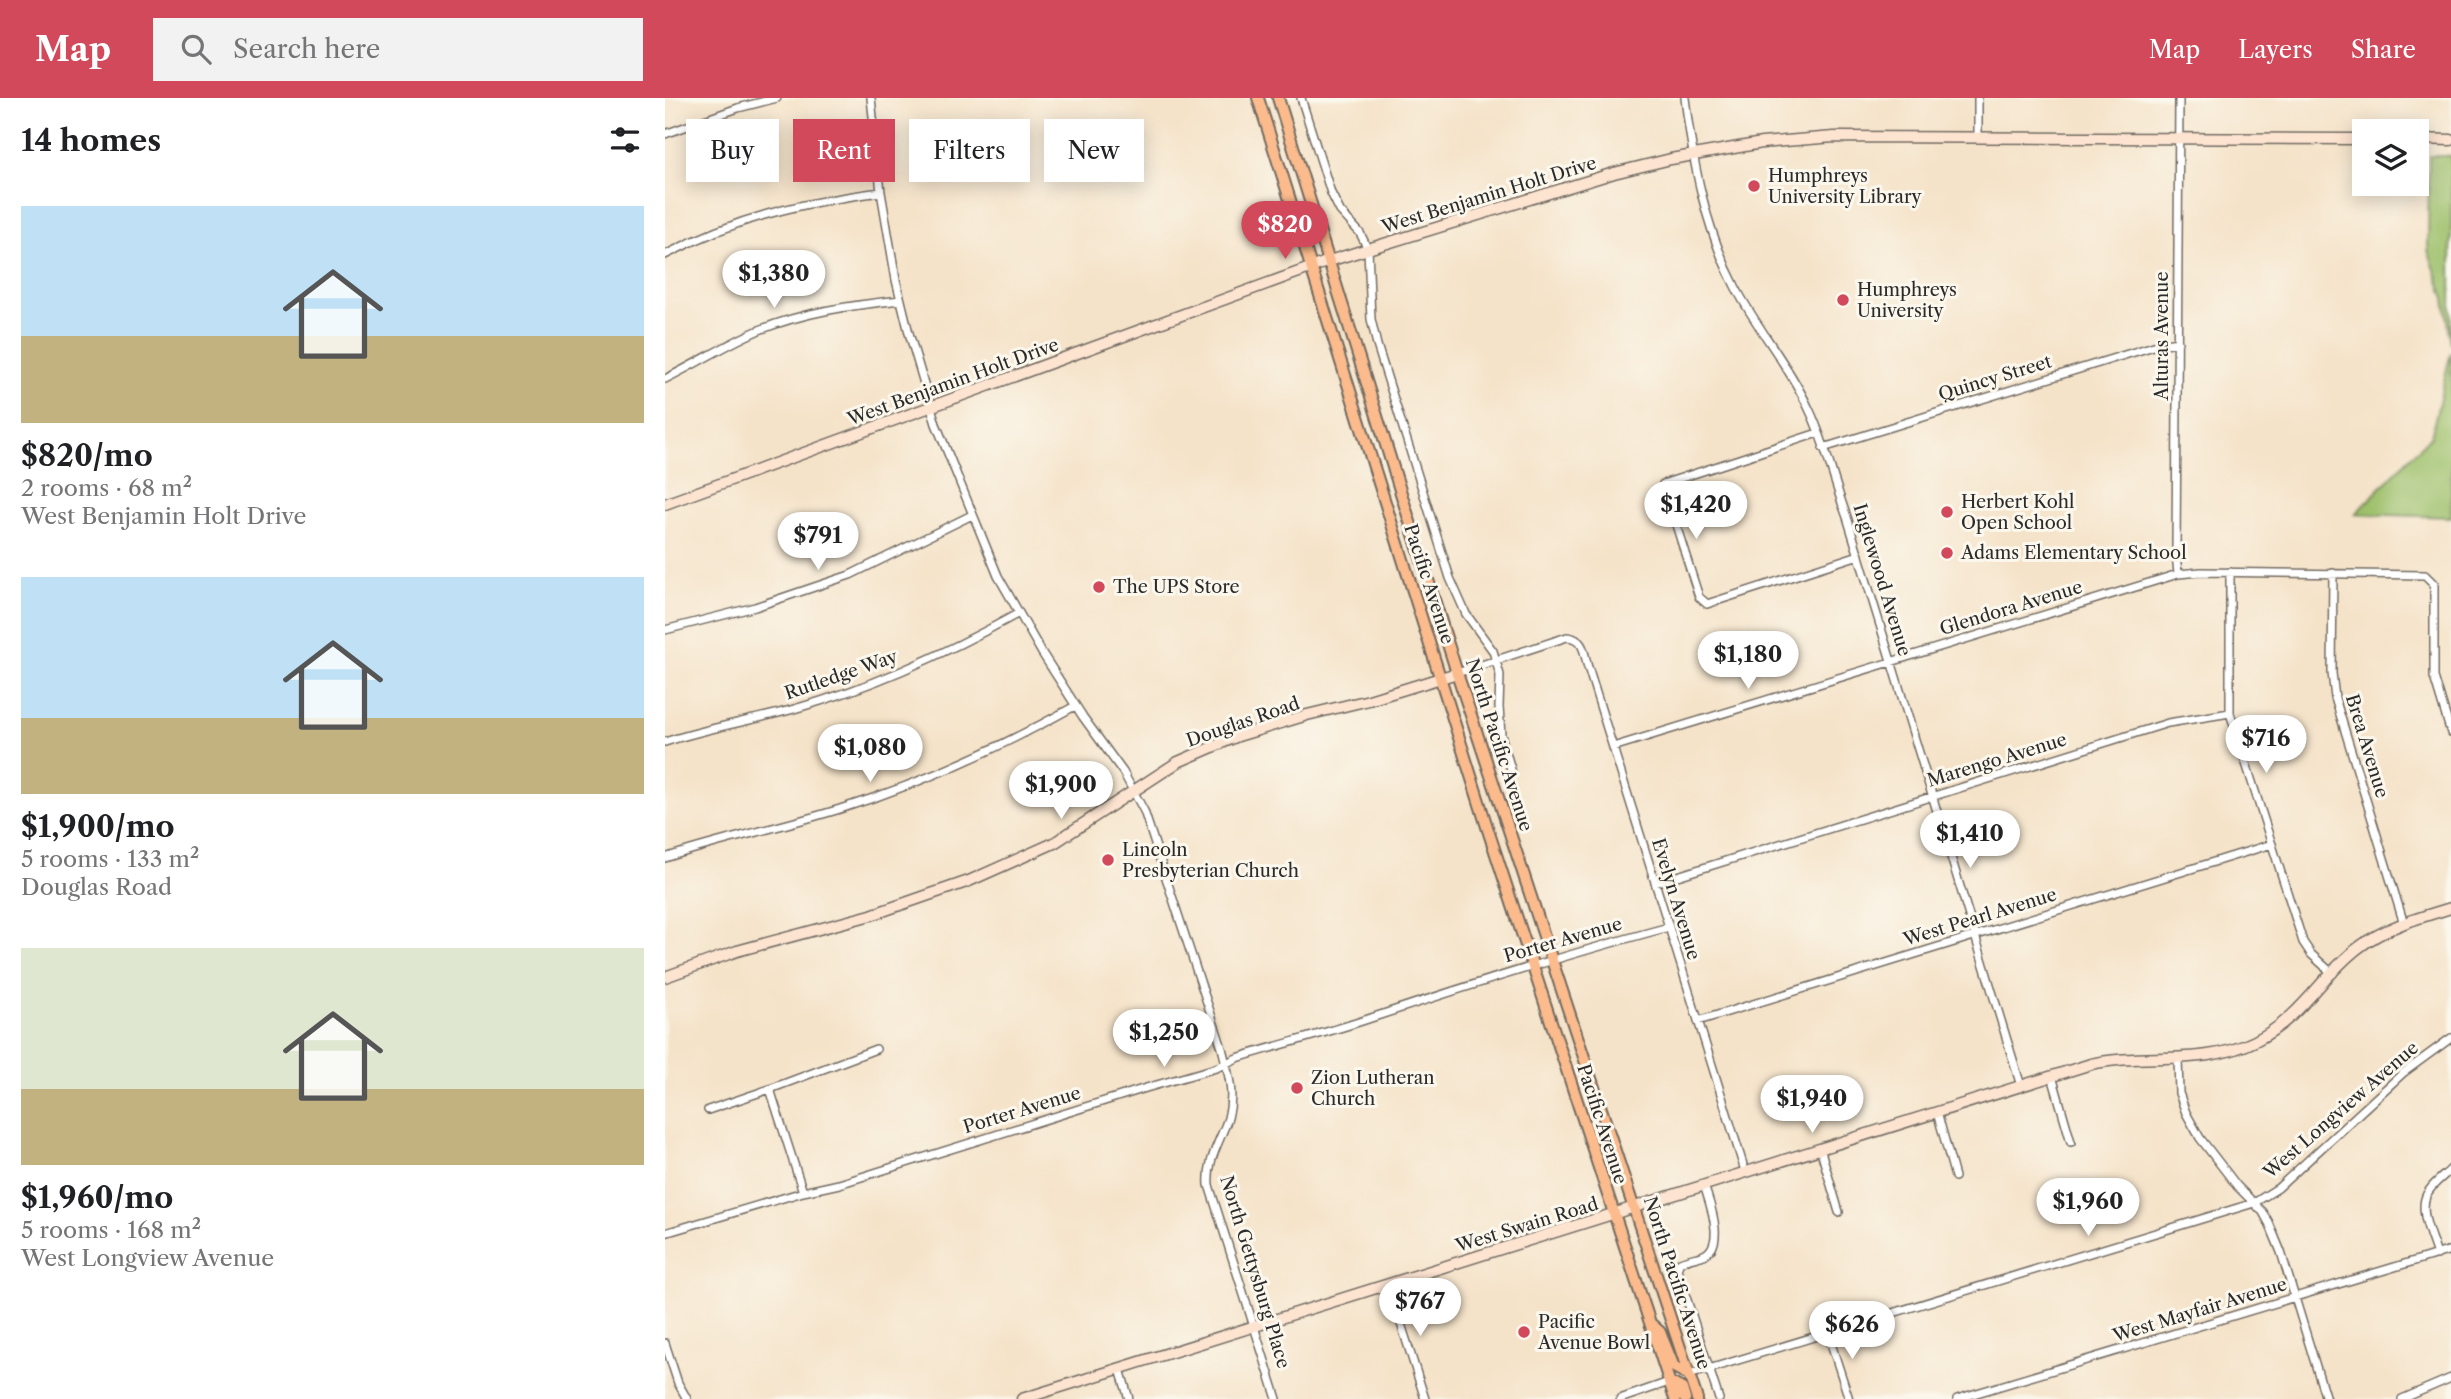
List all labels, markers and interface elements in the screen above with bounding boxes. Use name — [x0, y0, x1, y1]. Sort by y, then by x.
search box — [153, 18, 643, 81]
text: Map — [35, 29, 111, 70]
icon: search — [177, 30, 215, 68]
text: Search here — [233, 33, 380, 65]
text: Map — [2149, 35, 2200, 64]
text: Layers — [2238, 35, 2313, 64]
text: Share — [2351, 35, 2416, 64]
chip: Buy — [686, 119, 779, 182]
chip: Rent — [793, 119, 895, 182]
chip: Filters — [909, 119, 1030, 182]
chip: New — [1044, 119, 1144, 182]
map controls — [2352, 119, 2429, 196]
button: layers — [2352, 119, 2429, 196]
icon: filters — [606, 121, 644, 159]
text: 14 homes — [21, 122, 161, 159]
street label: West Benjamin Holt Drive — [1378, 152, 1599, 238]
place label: Humphreys University Library — [1768, 165, 1923, 208]
marker: Humphreys University Library — [1746, 178, 1762, 194]
pin: $820 — [1244, 202, 1326, 261]
text: $820 — [1257, 210, 1313, 238]
pin: $1,380 — [717, 250, 831, 310]
icon: home — [270, 251, 396, 377]
text: $1,380 — [738, 259, 810, 287]
street label: Alturas Avenue — [2151, 271, 2173, 402]
place label: Humphreys University — [1857, 279, 1957, 322]
marker: Humphreys University — [1835, 292, 1851, 308]
street label: West Benjamin Holt Drive — [843, 333, 1062, 431]
street label: Quincy Street — [1936, 350, 2055, 406]
text: $820/mo — [21, 437, 153, 474]
text: 2 rooms · 68 m² — [21, 474, 192, 502]
pin: $1,420 — [1639, 482, 1753, 541]
text: $1,420 — [1660, 490, 1732, 518]
place label: Herbert Kohl Open School — [1961, 491, 2074, 534]
street label: Inglewood Avenue — [1848, 501, 1916, 659]
text: West Benjamin Holt Drive — [21, 502, 306, 530]
marker: Herbert Kohl Open School — [1939, 504, 1955, 520]
pin: $791 — [777, 512, 859, 572]
text: $791 — [794, 521, 842, 549]
street label: Pacific Avenue — [1399, 521, 1459, 647]
place label: Adams Elementary School — [1960, 542, 2186, 564]
marker: Adams Elementary School — [1939, 545, 1955, 561]
place label: The UPS Store — [1113, 576, 1240, 598]
street label: Glendora Avenue — [1937, 576, 2085, 640]
marker: The UPS Store — [1091, 579, 1107, 595]
icon: home — [270, 622, 396, 748]
pin: $1,180 — [1691, 632, 1805, 691]
text: $1,180 — [1714, 640, 1782, 668]
street label: Rutledge Way — [782, 645, 901, 705]
street label: North Pacific Avenue — [1461, 656, 1537, 834]
street label: Brea Avenue — [2341, 691, 2393, 801]
street label: Douglas Road — [1184, 692, 1302, 752]
pin: $716 — [2225, 716, 2307, 775]
pin: $1,080 — [813, 724, 927, 784]
text: $716 — [2242, 724, 2290, 752]
street label: Marengo Avenue — [1925, 728, 2069, 792]
text: $1,080 — [834, 733, 906, 761]
pin: $1,900 — [1004, 762, 1118, 821]
text: $1,900 — [1025, 770, 1097, 798]
text: $1,900/mo — [21, 808, 175, 845]
pin: $1,410 — [1913, 810, 2027, 870]
text: $1,410 — [1936, 819, 2004, 847]
street label: Evelyn Avenue — [1647, 835, 1705, 963]
place label: Lincoln Presbyterian Church — [1122, 839, 1299, 882]
text: 5 rooms · 133 m² — [21, 845, 199, 873]
marker: Lincoln Presbyterian Church — [1100, 852, 1116, 868]
text: Douglas Road — [21, 873, 172, 901]
street label: West Pearl Avenue — [1900, 883, 2059, 951]
street label: Porter Avenue — [1501, 913, 1625, 967]
icon: home — [270, 993, 396, 1119]
pin: $1,250 — [1107, 1010, 1221, 1069]
text: $1,250 — [1129, 1018, 1199, 1046]
street label: West Longview Avenue — [2258, 1037, 2423, 1184]
street label: Pacific Avenue — [1572, 1061, 1632, 1187]
place label: Zion Lutheran Church — [1311, 1067, 1435, 1110]
pin: $1,940 — [1755, 1076, 1869, 1135]
marker: Zion Lutheran Church — [1289, 1080, 1305, 1096]
street label: Porter Avenue — [961, 1082, 1083, 1138]
text: $1,940 — [1777, 1084, 1847, 1112]
street label: North Gettysburg Place — [1215, 1173, 1295, 1371]
pin: $1,960 — [2031, 1178, 2145, 1238]
text: $1,960/mo — [21, 1179, 173, 1216]
text: $1,960 — [2052, 1187, 2124, 1215]
street label: West Swain Road — [1452, 1193, 1601, 1257]
street label: North Pacific Avenue — [1639, 1194, 1715, 1372]
text: 5 rooms · 168 m² — [21, 1216, 201, 1244]
text: West Longview Avenue — [21, 1244, 274, 1272]
street label: West Mayfair Avenue — [2109, 1273, 2290, 1347]
pin: $767 — [1379, 1278, 1461, 1338]
text: $767 — [1395, 1287, 1445, 1315]
pin: $626 — [1811, 1302, 1893, 1361]
text: $626 — [1825, 1310, 1879, 1338]
place label: Pacific Avenue Bowl — [1537, 1311, 1650, 1354]
marker: Pacific Avenue Bowl — [1516, 1324, 1532, 1340]

